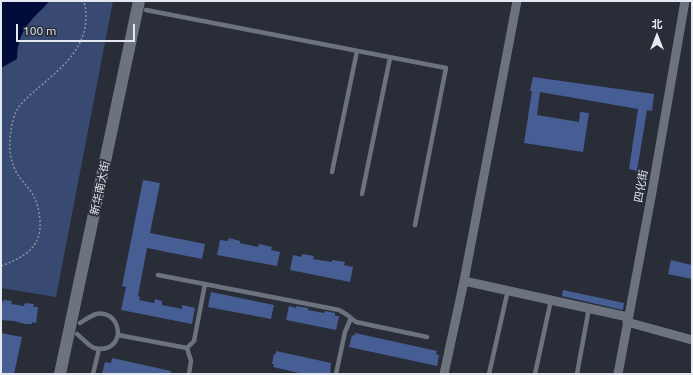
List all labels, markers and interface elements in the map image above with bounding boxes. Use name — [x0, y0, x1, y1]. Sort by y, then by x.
scale bar — [18, 16, 137, 42]
north arrow — [637, 16, 677, 56]
text: 北 — [652, 18, 663, 30]
text: 100 m — [23, 24, 56, 37]
street label: 新华南大街 — [88, 160, 112, 216]
street label: 四化街 — [632, 169, 650, 203]

